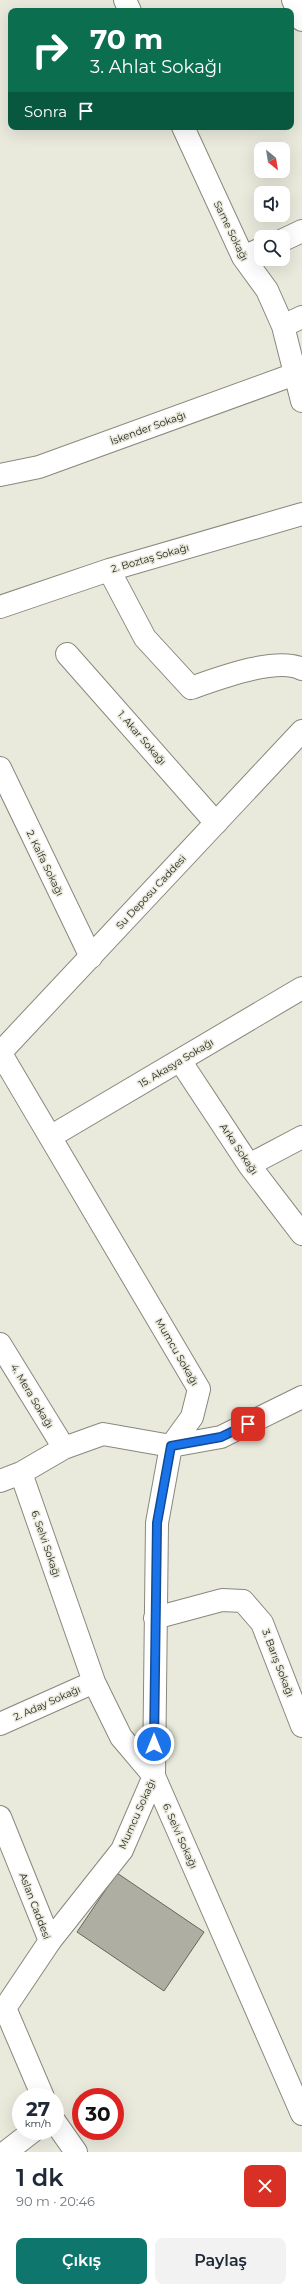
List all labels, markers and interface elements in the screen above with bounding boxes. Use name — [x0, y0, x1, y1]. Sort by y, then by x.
text: 70 m — [90, 22, 163, 56]
icon: right — [24, 24, 76, 76]
text: 3. Ahlat Sokağı — [90, 56, 222, 78]
icon: arrive — [75, 100, 97, 122]
text: Sonra — [24, 102, 67, 121]
north arrow — [254, 142, 290, 178]
map controls — [254, 142, 290, 266]
button: sound — [254, 186, 290, 222]
street label: Same Sokağı — [211, 199, 251, 263]
button: search — [254, 230, 290, 266]
street label: İskender Sokağı — [108, 408, 188, 448]
street label: 2. Boztaş Sokağı — [110, 541, 190, 575]
street label: 1. Akar Sokağı — [115, 708, 169, 768]
street label: 2. Kalfa Sokağı — [23, 828, 67, 898]
street label: Su Deposu Caddesi — [113, 852, 189, 932]
street label: 15. Akasya Sokağı — [136, 1035, 216, 1091]
street label: Arka Sokağı — [217, 1121, 261, 1177]
street label: Mumcu Sokağı — [152, 1316, 202, 1388]
street label: 4. Mera Sokağı — [8, 1361, 56, 1431]
pin — [231, 1407, 265, 1441]
icon: arrive — [237, 1413, 259, 1435]
street label: 6. Selvi Sokağı — [28, 1509, 64, 1579]
street label: 3. Barış Sokağı — [259, 1627, 297, 1699]
street label: 2. Aday Sokağı — [12, 1682, 82, 1724]
position arrow — [133, 1723, 175, 1765]
street label: Mumcu Sokağı — [116, 1777, 158, 1851]
street label: 6. Selvi Sokağı — [160, 1801, 200, 1871]
street label: Aslan Caddesi — [16, 1871, 54, 1941]
speed limit sign: 30 — [72, 2088, 124, 2140]
text: 27 — [26, 2097, 50, 2121]
text: km/h — [25, 2117, 51, 2130]
text: 1 dk — [16, 2163, 64, 2192]
button: close — [244, 2165, 286, 2207]
text: 90 m · 20:46 — [16, 2193, 95, 2209]
button: Çıkış — [16, 2238, 147, 2284]
button: Paylaş — [155, 2238, 286, 2284]

